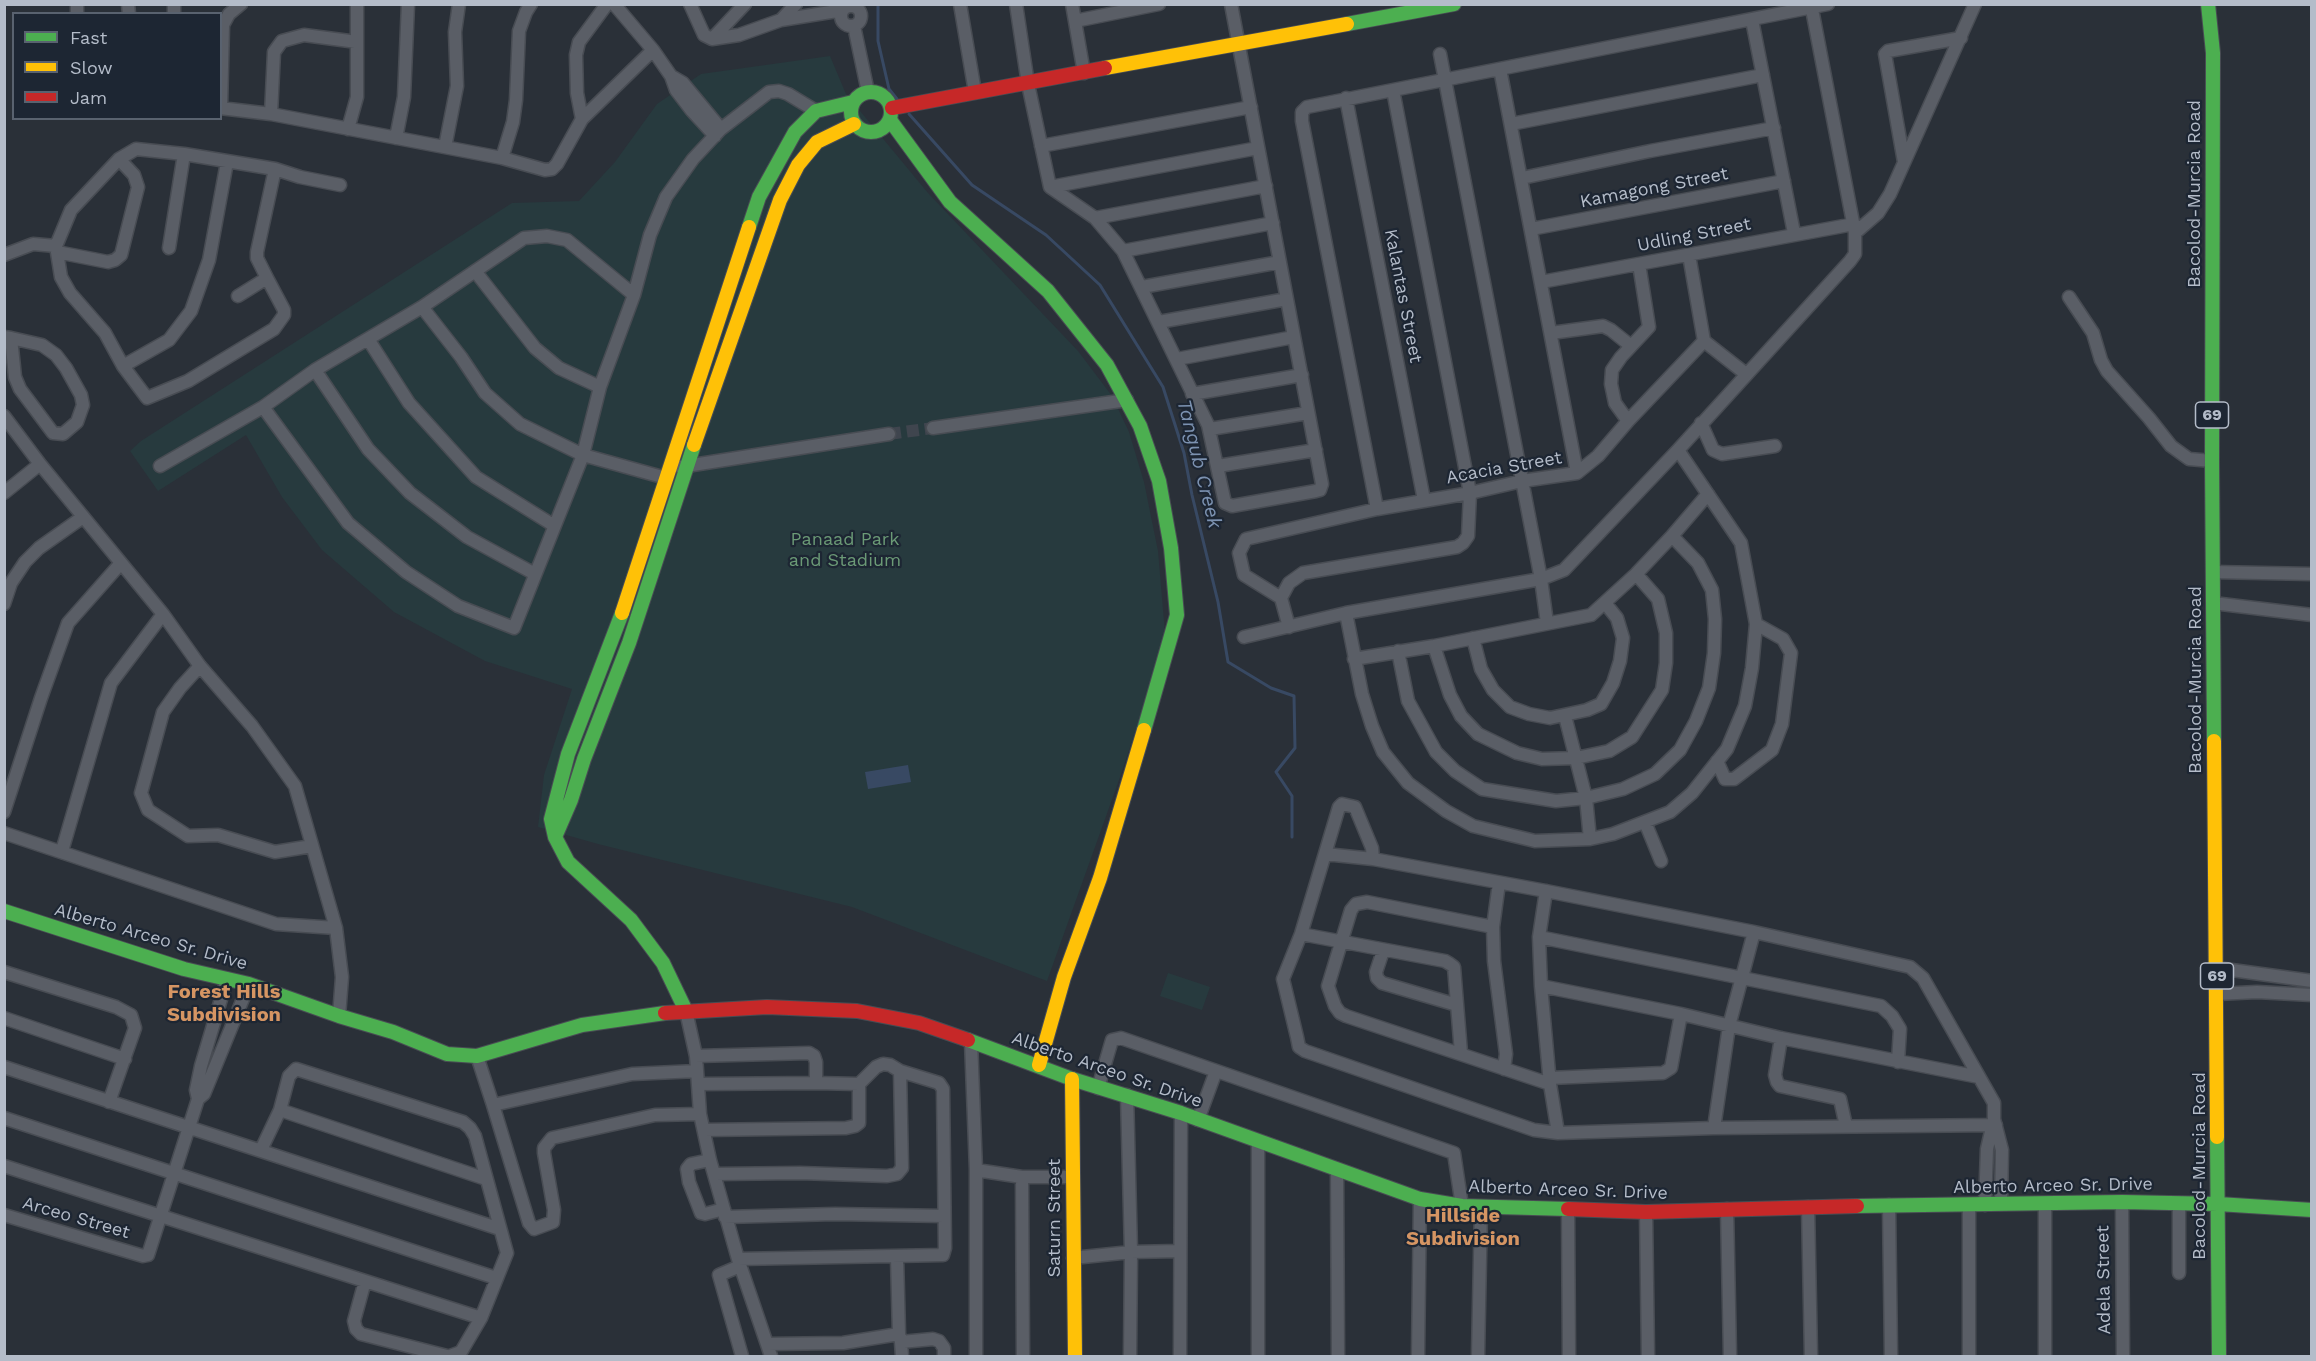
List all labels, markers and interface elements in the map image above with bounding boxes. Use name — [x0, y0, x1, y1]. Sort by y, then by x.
legend — [12, 12, 222, 120]
text: Fast — [70, 27, 107, 48]
text: Slow — [70, 57, 113, 78]
text: Jam — [70, 87, 107, 108]
street label: Bacolod-Murcia Road — [2184, 100, 2206, 288]
street label: Kamagong Street — [1578, 163, 1730, 213]
street label: Udling Street — [1635, 213, 1753, 257]
street label: Kalantas Street — [1379, 227, 1427, 365]
water label: Tangub Creek — [1171, 397, 1227, 531]
road number: 69 — [2196, 402, 2228, 428]
street label: Acacia Street — [1444, 447, 1564, 489]
park label: Panaad Park and Stadium — [789, 529, 901, 572]
street label: Bacolod-Murcia Road — [2185, 586, 2207, 774]
street label: Alberto Arceo Sr. Drive — [52, 899, 250, 975]
road number: 69 — [2200, 963, 2234, 989]
district label: Forest Hills Subdivision — [167, 980, 281, 1027]
street label: Alberto Arceo Sr. Drive — [1009, 1027, 1205, 1113]
street label: Bacolod-Murcia Road — [2189, 1072, 2211, 1260]
street label: Saturn Street — [1044, 1159, 1066, 1277]
street label: Alberto Arceo Sr. Drive — [1953, 1173, 2153, 1199]
street label: Alberto Arceo Sr. Drive — [1468, 1176, 1668, 1204]
street label: Arceo Street — [20, 1192, 132, 1244]
district label: Hillside Subdivision — [1406, 1204, 1520, 1251]
street label: Adela Street — [2092, 1225, 2116, 1335]

